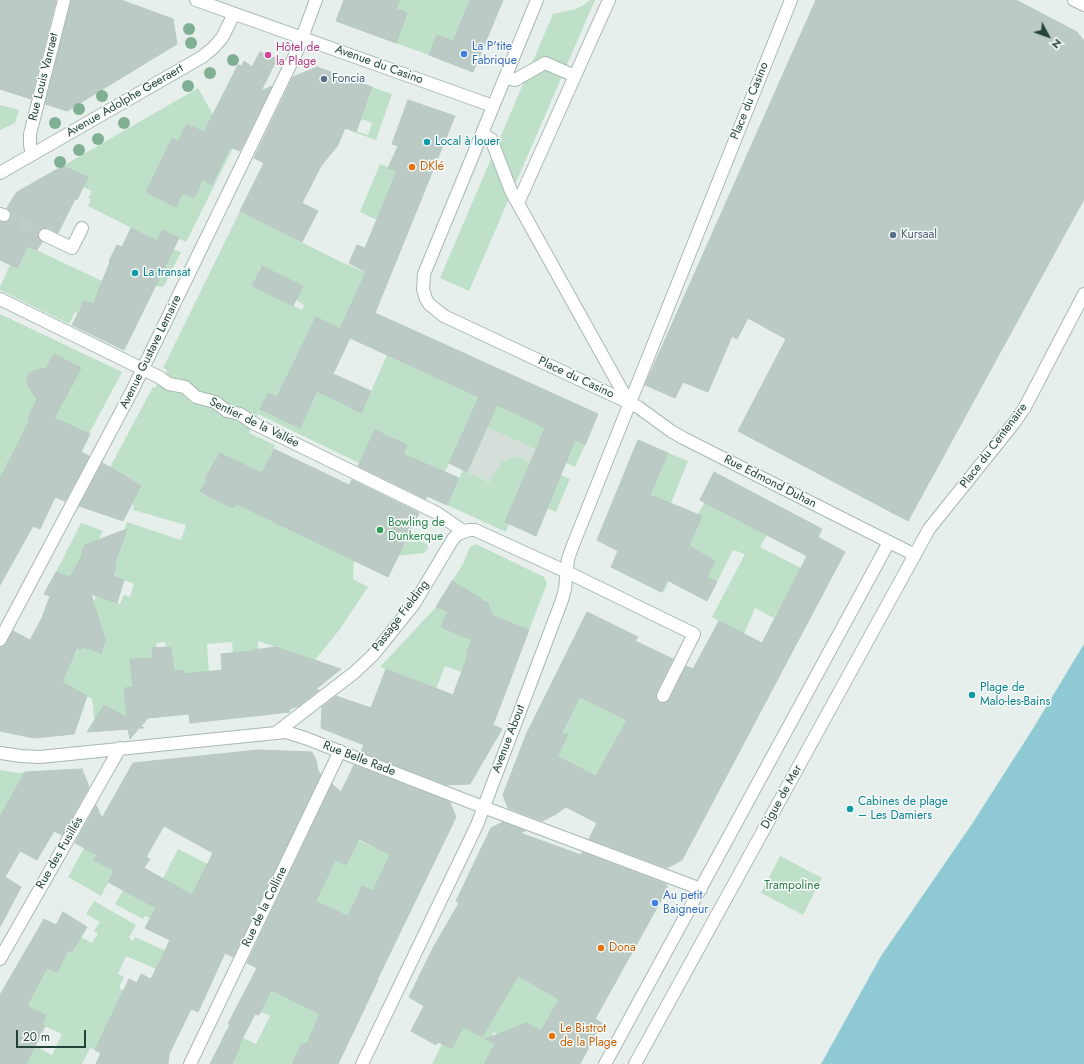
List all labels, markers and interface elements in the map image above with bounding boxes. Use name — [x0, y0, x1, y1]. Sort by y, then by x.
north arrow — [1028, 16, 1068, 56]
street label: Rue Louis Vanraet — [26, 31, 62, 123]
text: N — [1048, 35, 1066, 52]
place label: La P'tite Fabrique — [472, 40, 517, 68]
place label: Hôtel de la Plage — [276, 41, 320, 69]
street label: Avenue du Casino — [333, 42, 425, 88]
marker: La P'tite Fabrique — [459, 49, 469, 59]
marker: Hôtel de la Plage — [263, 50, 273, 60]
street label: Place du Casino — [728, 60, 772, 142]
street label: Avenue Adolphe Geeraert — [64, 62, 186, 140]
place label: Foncia — [332, 72, 365, 86]
marker: Foncia — [319, 74, 329, 84]
place label: Local à louer — [435, 135, 500, 149]
marker: Local à louer — [422, 137, 432, 147]
place label: DKlé — [420, 160, 444, 174]
marker: DKlé — [407, 162, 417, 172]
place label: Kursaal — [901, 228, 937, 242]
marker: Kursaal — [888, 230, 898, 240]
place label: La transat — [143, 266, 190, 280]
marker: La transat — [130, 268, 140, 278]
street label: Avenue Gustave Lemaire — [117, 293, 185, 411]
street label: Place du Casino — [536, 354, 616, 402]
street label: Sentier de la Vallée — [207, 395, 301, 451]
street label: Place du Centenaire — [957, 401, 1031, 491]
street label: Rue Edmond Duhan — [721, 452, 819, 512]
place label: Bowling de Dunkerque — [388, 516, 445, 544]
marker: Bowling de Dunkerque — [375, 525, 385, 535]
street label: Passage Fielding — [370, 578, 432, 654]
place label: Plage de Malo-les-Bains — [980, 681, 1050, 709]
marker: Plage de Malo-les-Bains — [967, 690, 977, 700]
street label: Avenue About — [489, 703, 529, 775]
street label: Rue Belle Rade — [321, 739, 397, 779]
street label: Digue de Mer — [759, 763, 805, 831]
place label: Cabines de plage – Les Damiers — [858, 795, 948, 823]
marker: Cabines de plage – Les Damiers — [845, 804, 855, 814]
street label: Rue des Fusillés — [34, 814, 86, 892]
street label: Rue de la Colline — [239, 865, 291, 949]
park label: Trampoline — [764, 879, 820, 893]
place label: Au petit Baigneur — [663, 889, 708, 917]
marker: Au petit Baigneur — [650, 898, 660, 908]
place label: Dona — [609, 941, 636, 955]
marker: Dona — [596, 943, 606, 953]
scale bar — [18, 1022, 88, 1048]
place label: Le Bistrot de la Plage — [560, 1022, 617, 1050]
text: 20 m — [23, 1028, 50, 1046]
marker: Le Bistrot de la Plage — [547, 1031, 557, 1041]

